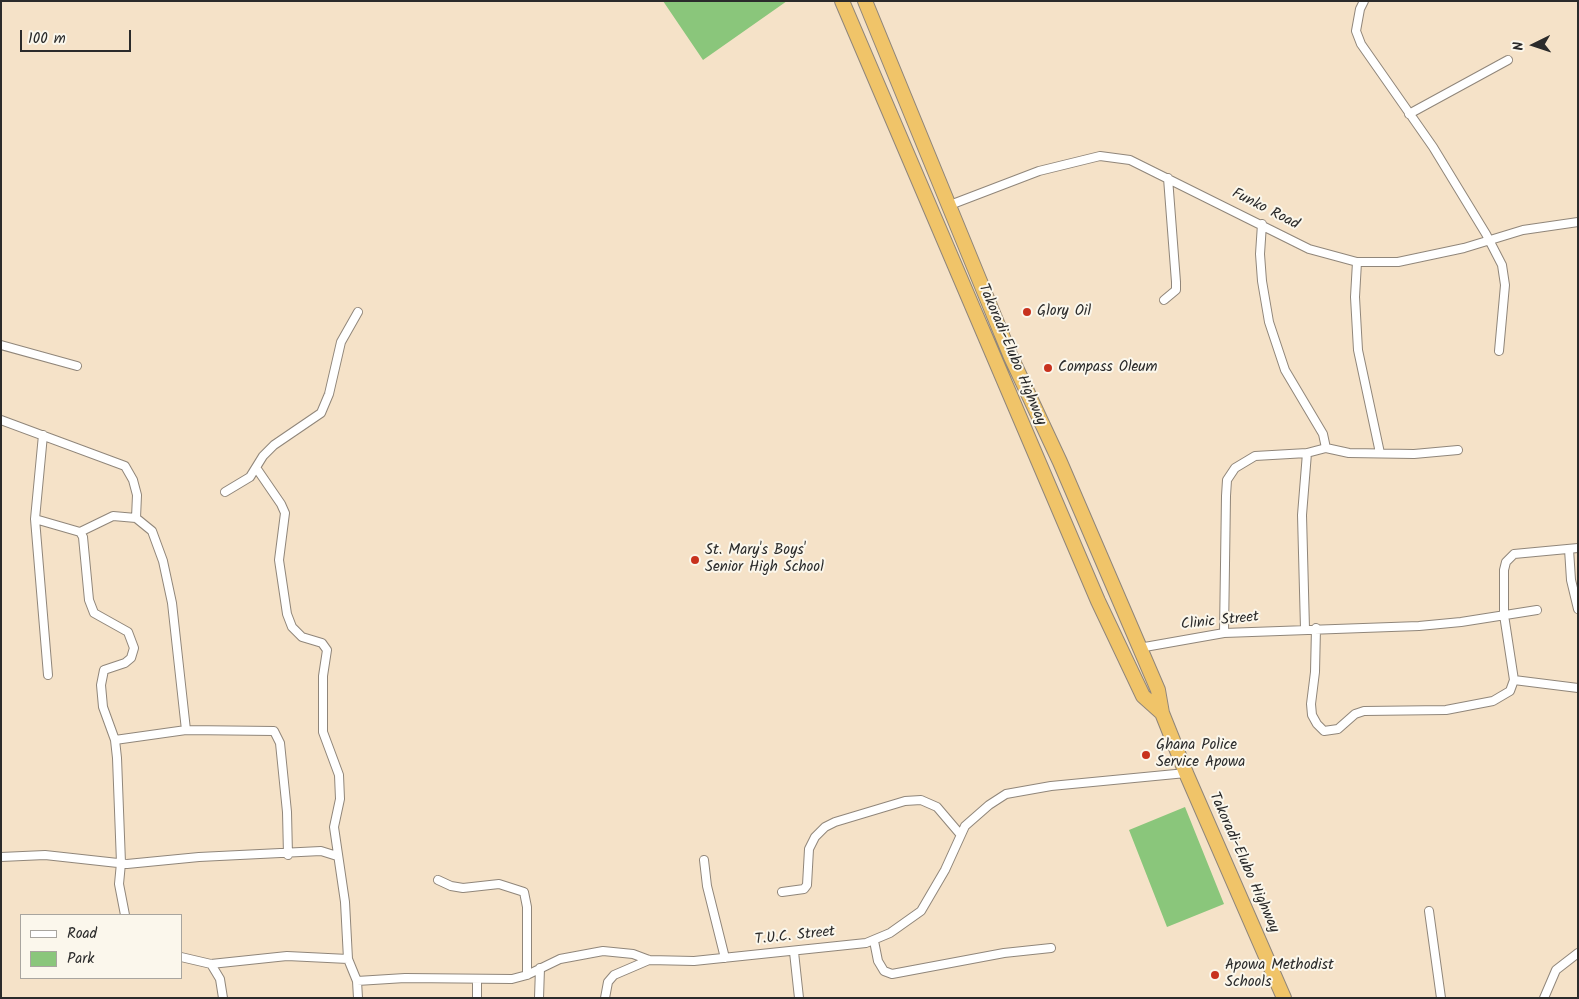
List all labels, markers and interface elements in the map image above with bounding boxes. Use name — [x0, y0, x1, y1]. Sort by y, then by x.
scale bar — [22, 20, 134, 52]
north arrow — [1509, 20, 1559, 70]
text: 100 m — [28, 27, 66, 51]
text: N — [1508, 41, 1530, 51]
street label: Funko Road — [1228, 185, 1302, 235]
street label: Takoradi-Elubo Highway — [973, 281, 1049, 429]
place label: Glory Oil — [1037, 303, 1091, 321]
marker: Glory Oil — [1021, 306, 1033, 318]
place label: Compass Oleum — [1058, 359, 1157, 377]
marker: Compass Oleum — [1042, 362, 1054, 374]
place label: St. Mary's Boys' Senior High School — [705, 542, 824, 577]
marker: St. Mary's Boys' Senior High School — [689, 554, 701, 566]
street label: Clinic Street — [1180, 609, 1260, 635]
place label: Ghana Police Service Apowa — [1156, 737, 1245, 772]
marker: Ghana Police Service Apowa — [1140, 749, 1152, 761]
street label: Takoradi-Elubo Highway — [1204, 790, 1282, 936]
legend — [20, 914, 182, 979]
text: Road — [67, 922, 97, 946]
street label: T.U.C. Street — [754, 924, 836, 950]
text: Park — [67, 947, 94, 971]
place label: Apowa Methodist Schools — [1225, 957, 1334, 992]
marker: Apowa Methodist Schools — [1209, 969, 1221, 981]

